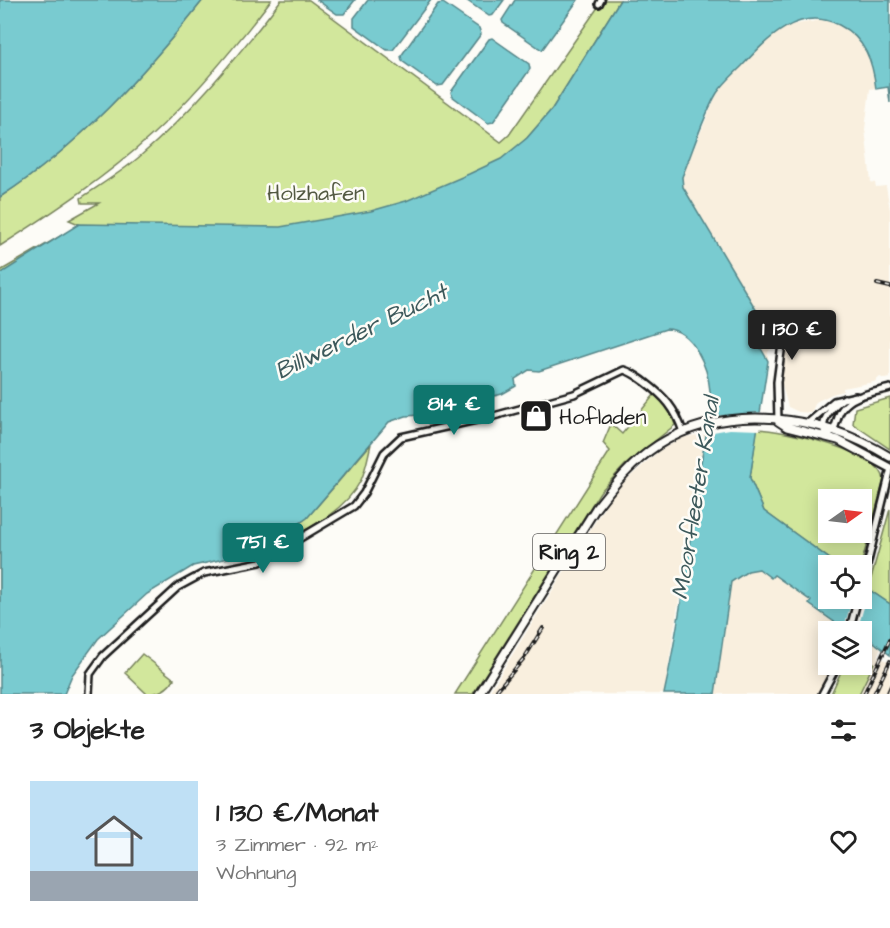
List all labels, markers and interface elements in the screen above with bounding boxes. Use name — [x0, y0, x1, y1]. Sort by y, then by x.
park label: Holzhafen — [267, 178, 365, 209]
water label: Billwerder Bucht — [269, 274, 455, 388]
pin: 1 130 € — [737, 310, 847, 361]
text: 1 130 € — [762, 315, 822, 343]
pin: 814 € — [412, 385, 496, 436]
text: 814 € — [427, 390, 481, 418]
water label: Moorfleeter Kanal — [663, 391, 729, 602]
shop icon: Hofladen — [518, 398, 554, 434]
place label: Hofladen — [559, 402, 647, 433]
north arrow — [818, 489, 872, 543]
map controls — [818, 489, 872, 675]
pin: 751 € — [221, 523, 305, 574]
text: 751 € — [237, 528, 289, 556]
road number: Ring 2 — [533, 534, 605, 570]
button: locate — [818, 555, 872, 609]
button: layers — [818, 621, 872, 675]
text: 3 Objekte — [30, 712, 145, 748]
icon: filters — [827, 714, 860, 747]
text: 1 130 €/Monat — [216, 795, 378, 831]
icon: home — [78, 805, 150, 877]
icon: heart — [827, 825, 860, 858]
text: 3 Zimmer · 92 m² — [216, 831, 379, 859]
text: Wohnung — [216, 859, 296, 887]

